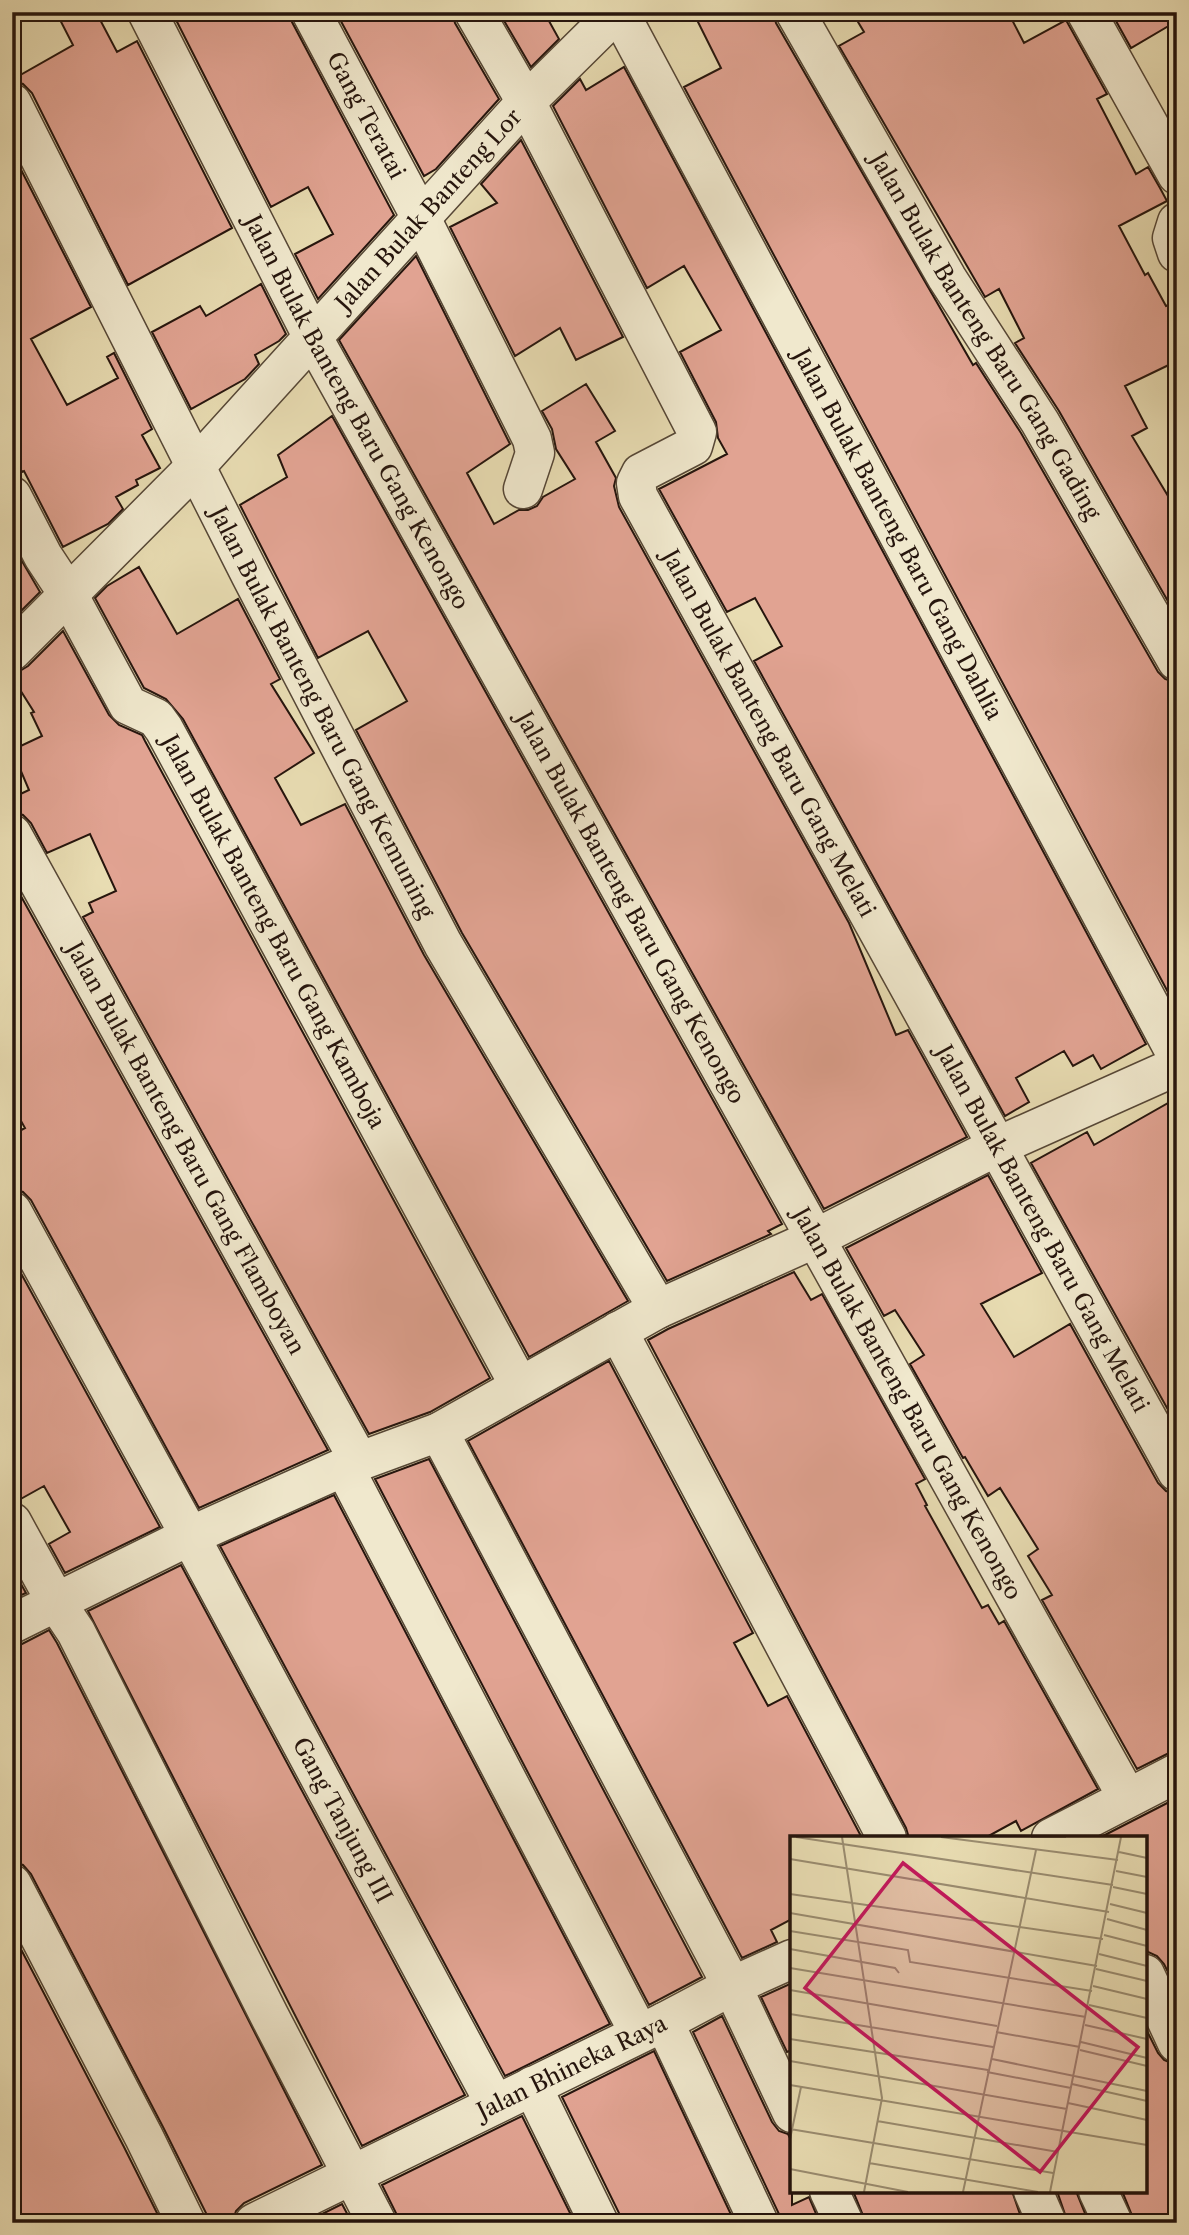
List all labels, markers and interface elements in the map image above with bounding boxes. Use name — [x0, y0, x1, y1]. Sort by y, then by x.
street label: Gang Teratai — [321, 47, 411, 183]
street label: Jalan Bulak Banteng Lor — [328, 103, 527, 319]
street label: Jalan Bulak Banteng Baru Gang Gading — [863, 145, 1107, 525]
street label: Jalan Bulak Banteng Baru Gang Kenongo — [237, 208, 476, 614]
street label: Jalan Bulak Banteng Baru Gang Dahlia — [786, 341, 1009, 725]
street label: Jalan Bulak Banteng Baru Gang Kemuning — [203, 499, 441, 923]
street label: Jalan Bulak Banteng Baru Gang Melati — [655, 542, 882, 922]
street label: Jalan Bulak Banteng Baru Gang Kenongo — [509, 704, 751, 1109]
street label: Jalan Bulak Banteng Baru Gang Kamboja — [154, 727, 392, 1134]
street label: Jalan Bulak Banteng Baru Gang Flamboyan — [59, 934, 311, 1359]
street label: Jalan Bulak Banteng Baru Gang Melati — [928, 1037, 1155, 1417]
street label: Jalan Bulak Banteng Baru Gang Kenongo — [785, 1200, 1028, 1605]
street label: Gang Tanjung III — [287, 1733, 398, 1908]
inset map — [790, 1836, 1147, 2193]
street label: Jalan Bhineka Raya — [470, 2009, 672, 2127]

